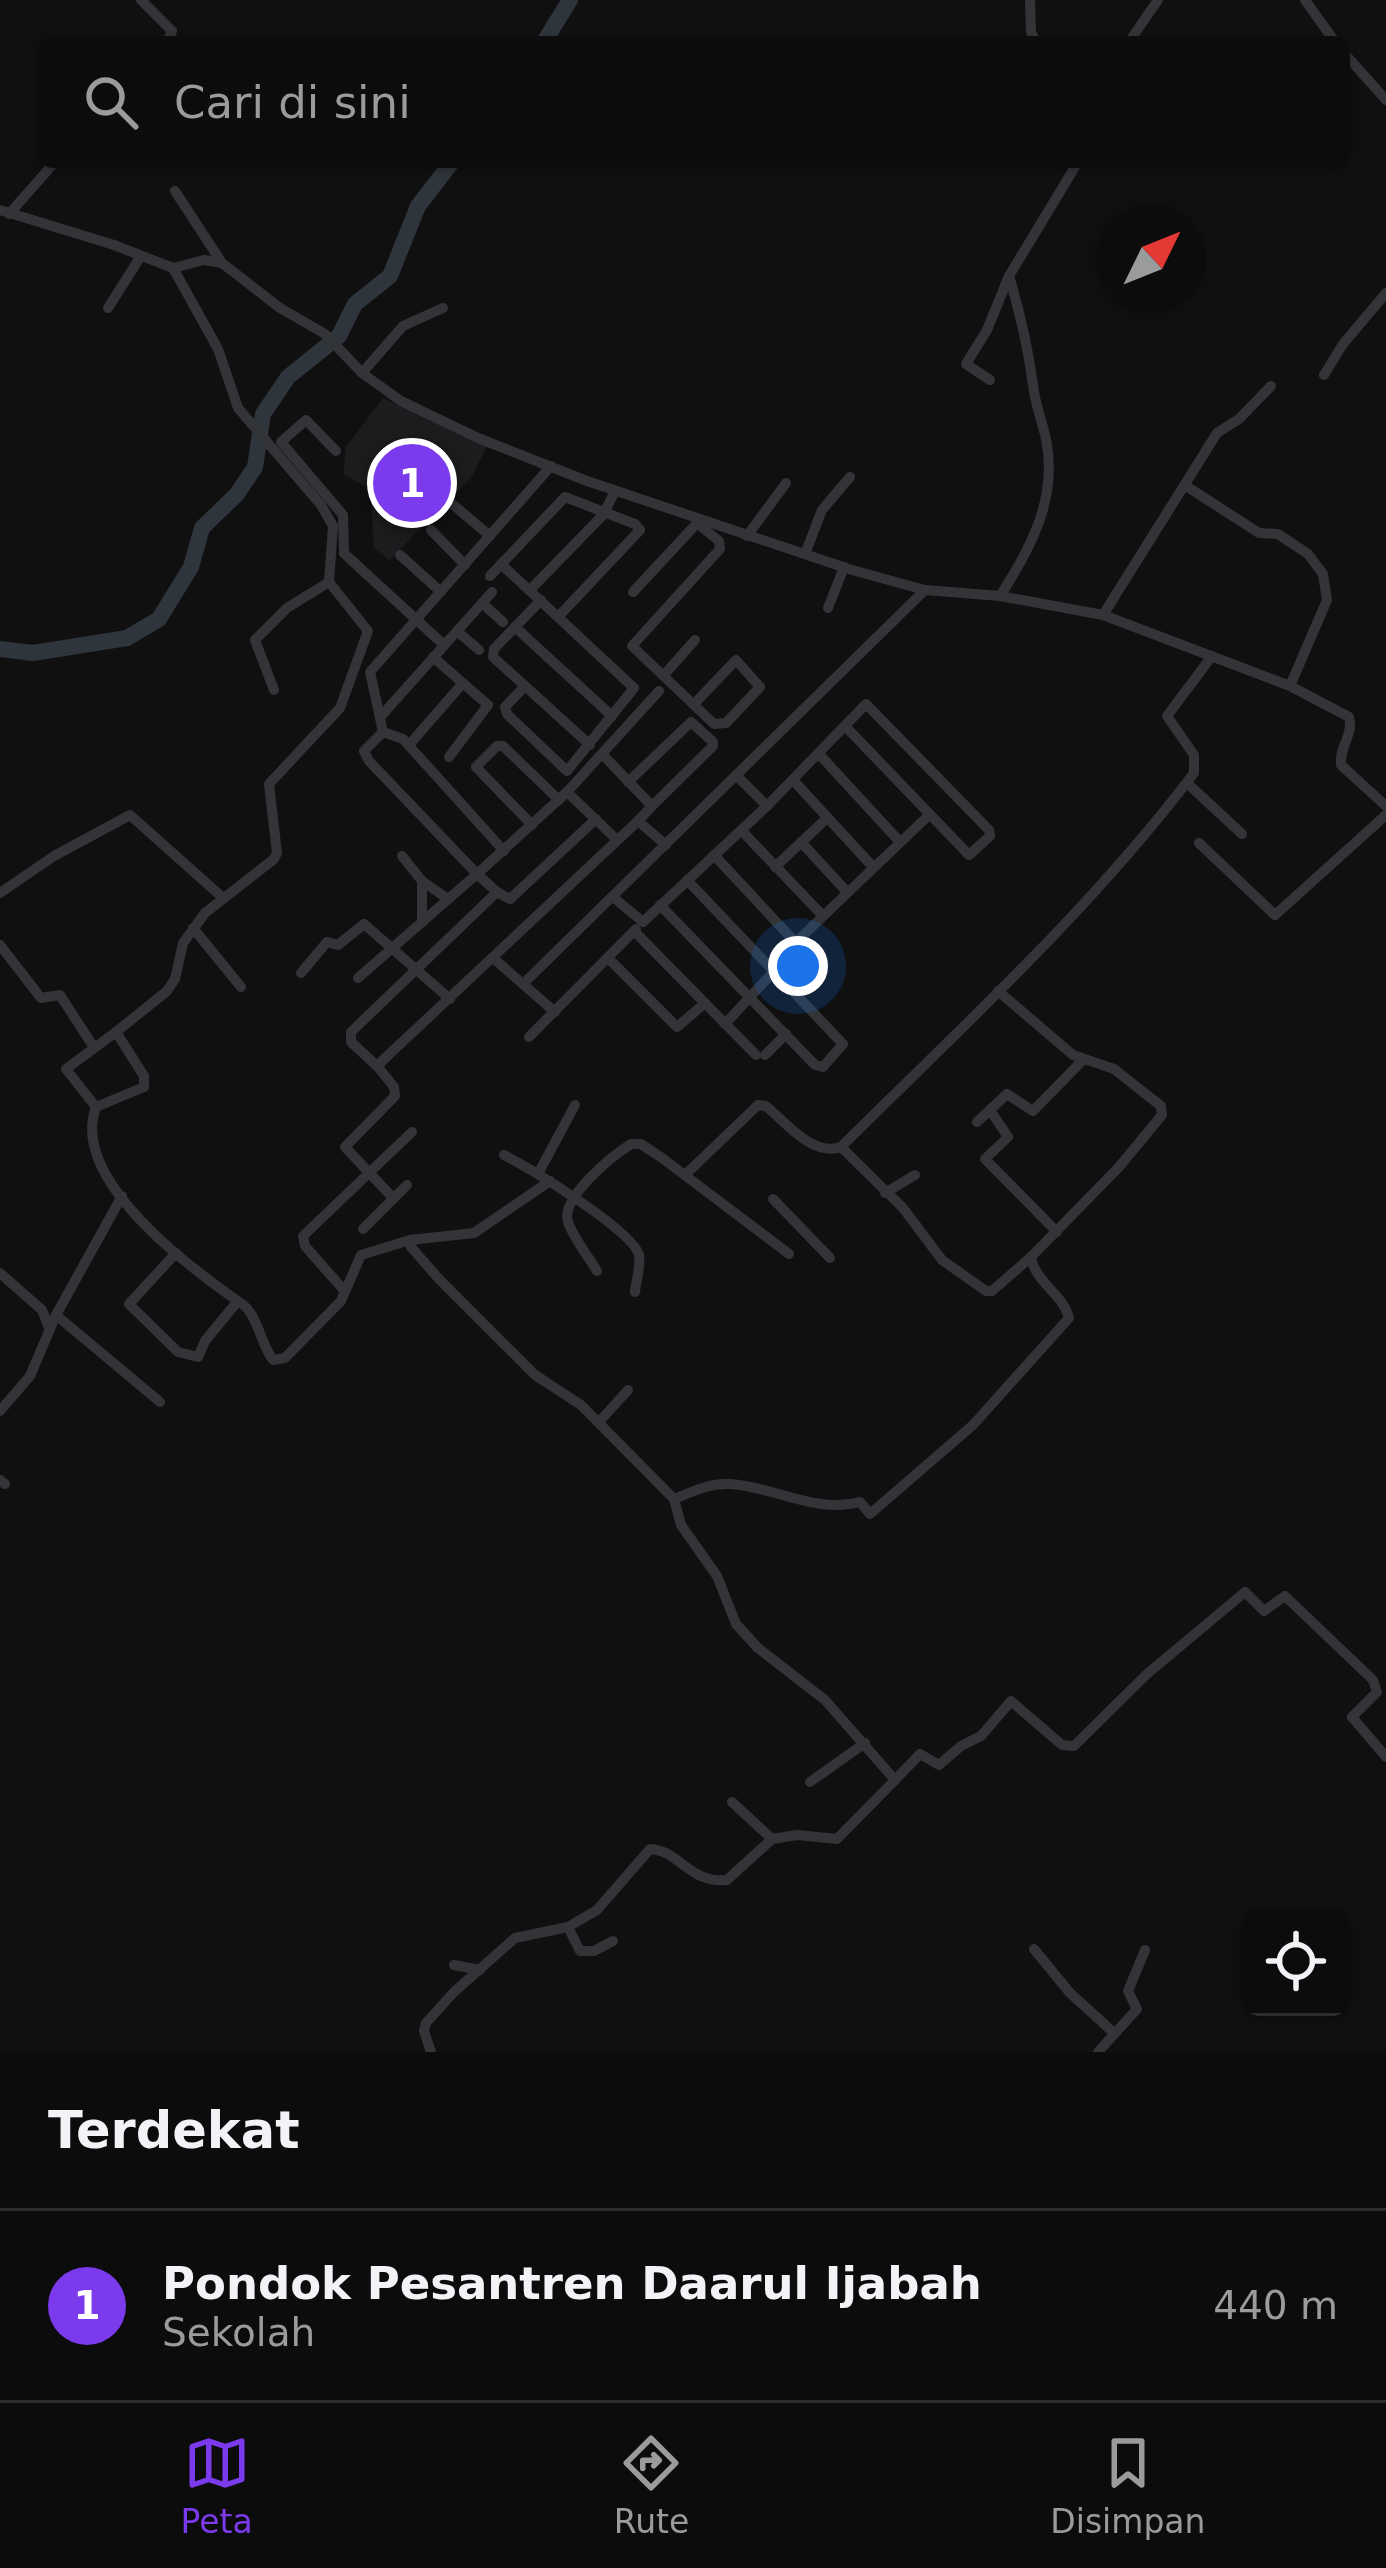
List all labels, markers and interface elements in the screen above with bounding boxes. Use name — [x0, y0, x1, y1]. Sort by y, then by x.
search box — [36, 36, 1350, 168]
icon: search — [78, 69, 144, 135]
text: Cari di sini — [174, 76, 411, 129]
north arrow — [1098, 204, 1206, 312]
pin: 1 — [373, 438, 451, 528]
your location — [768, 936, 828, 996]
map controls — [1242, 1908, 1350, 2016]
button: locate — [1242, 1908, 1350, 2016]
text: Terdekat — [48, 2101, 300, 2160]
text: Pondok Pesantren Daarul Ijabah — [162, 2257, 982, 2310]
text: 1 — [73, 2283, 101, 2328]
text: 440 m — [1213, 2283, 1338, 2328]
text: Sekolah — [162, 2310, 315, 2355]
tab: Peta — [181, 2430, 253, 2541]
tab: Rute — [614, 2430, 689, 2541]
tab: Disimpan — [1050, 2430, 1205, 2541]

